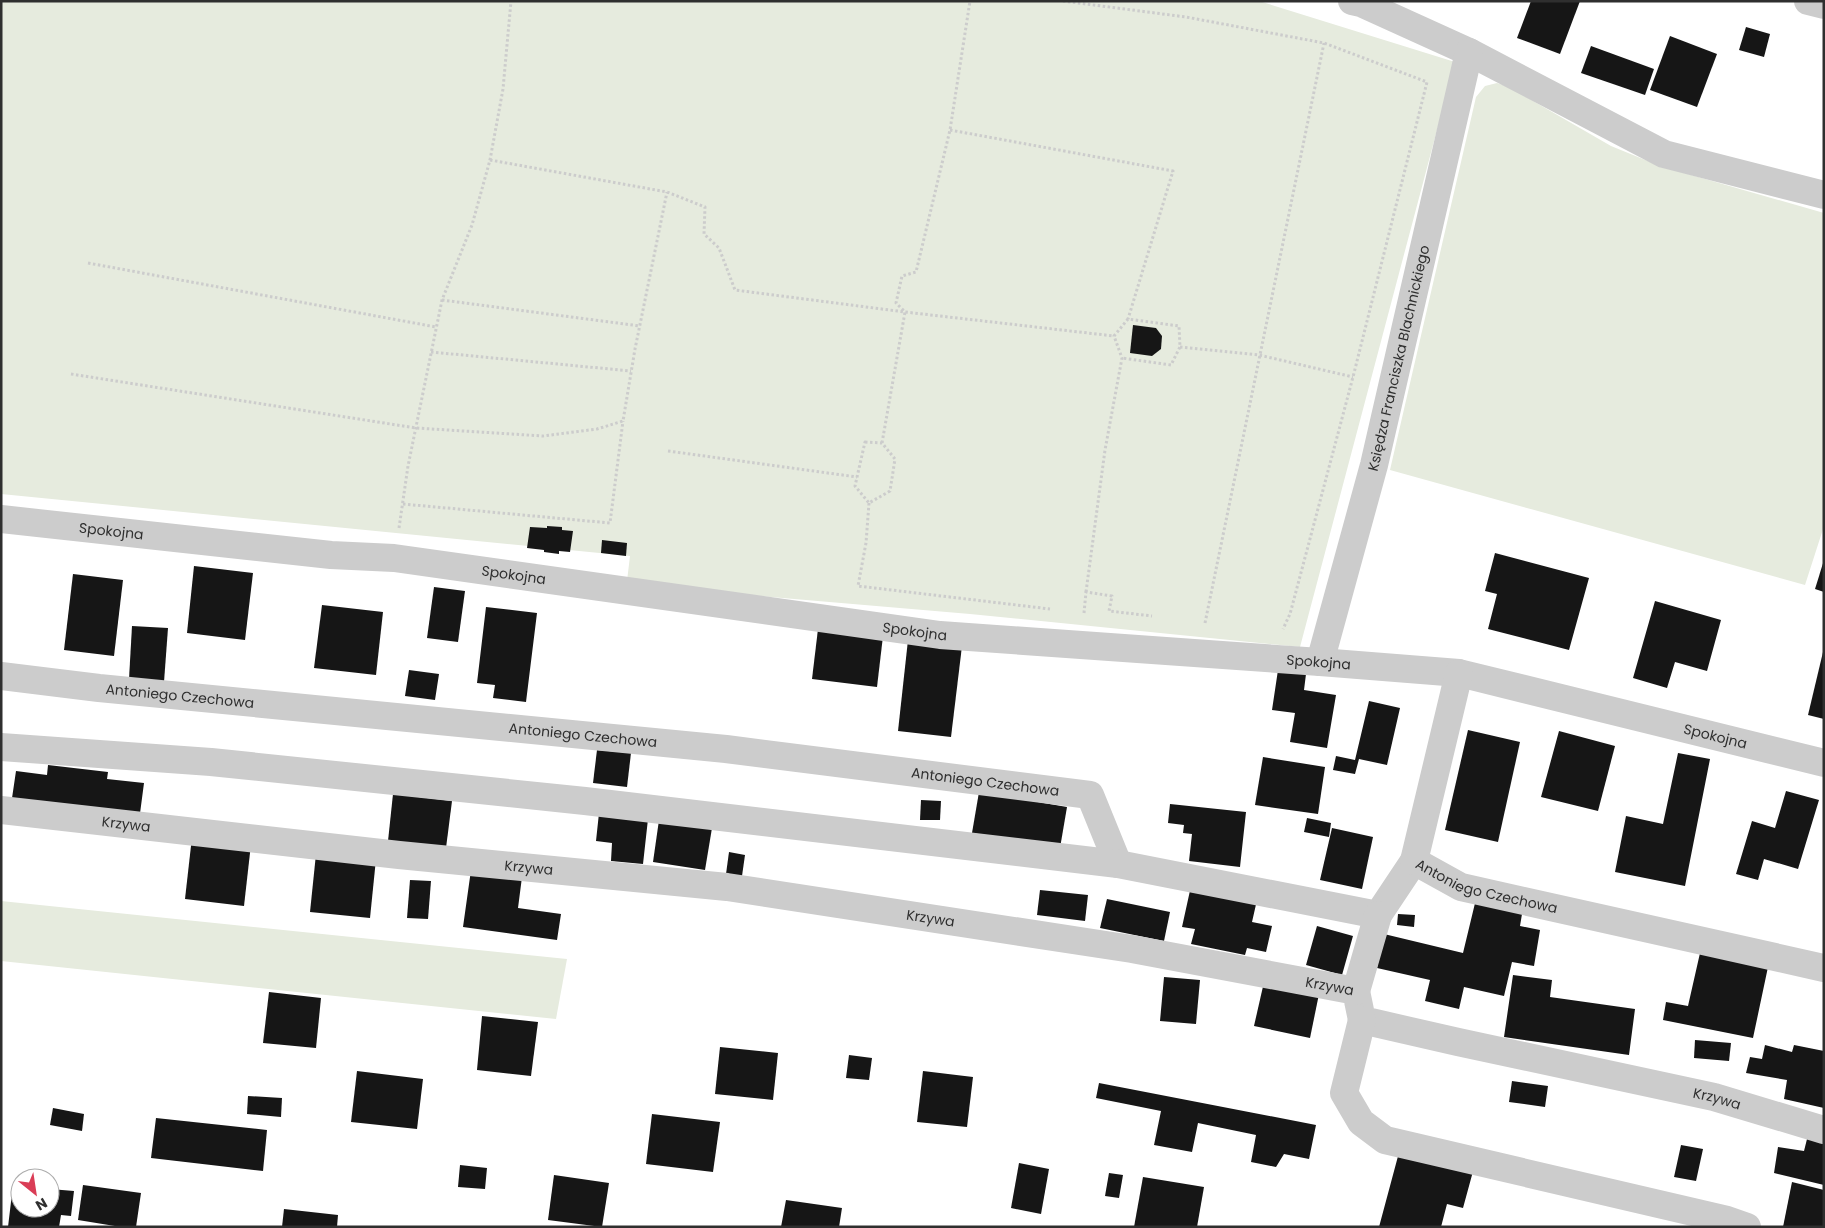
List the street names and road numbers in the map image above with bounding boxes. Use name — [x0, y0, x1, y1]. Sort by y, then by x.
street label: Księdza Franciszka Blachnickiego — [1363, 243, 1434, 473]
street label: Spokojna — [78, 518, 145, 544]
street label: Spokojna — [480, 560, 547, 589]
street label: Spokojna — [881, 617, 948, 645]
street label: Spokojna — [1286, 650, 1352, 674]
street label: Antoniego Czechowa — [105, 679, 255, 713]
street label: Antoniego Czechowa — [508, 718, 658, 752]
street label: Spokojna — [1682, 719, 1749, 754]
street label: Antoniego Czechowa — [910, 762, 1060, 801]
street label: Krzywa — [101, 811, 152, 837]
street label: Antoniego Czechowa — [1412, 854, 1559, 918]
street label: Krzywa — [504, 855, 554, 880]
street label: Krzywa — [905, 905, 956, 932]
street label: Krzywa — [1304, 972, 1356, 1000]
street label: Krzywa — [1691, 1083, 1743, 1115]

